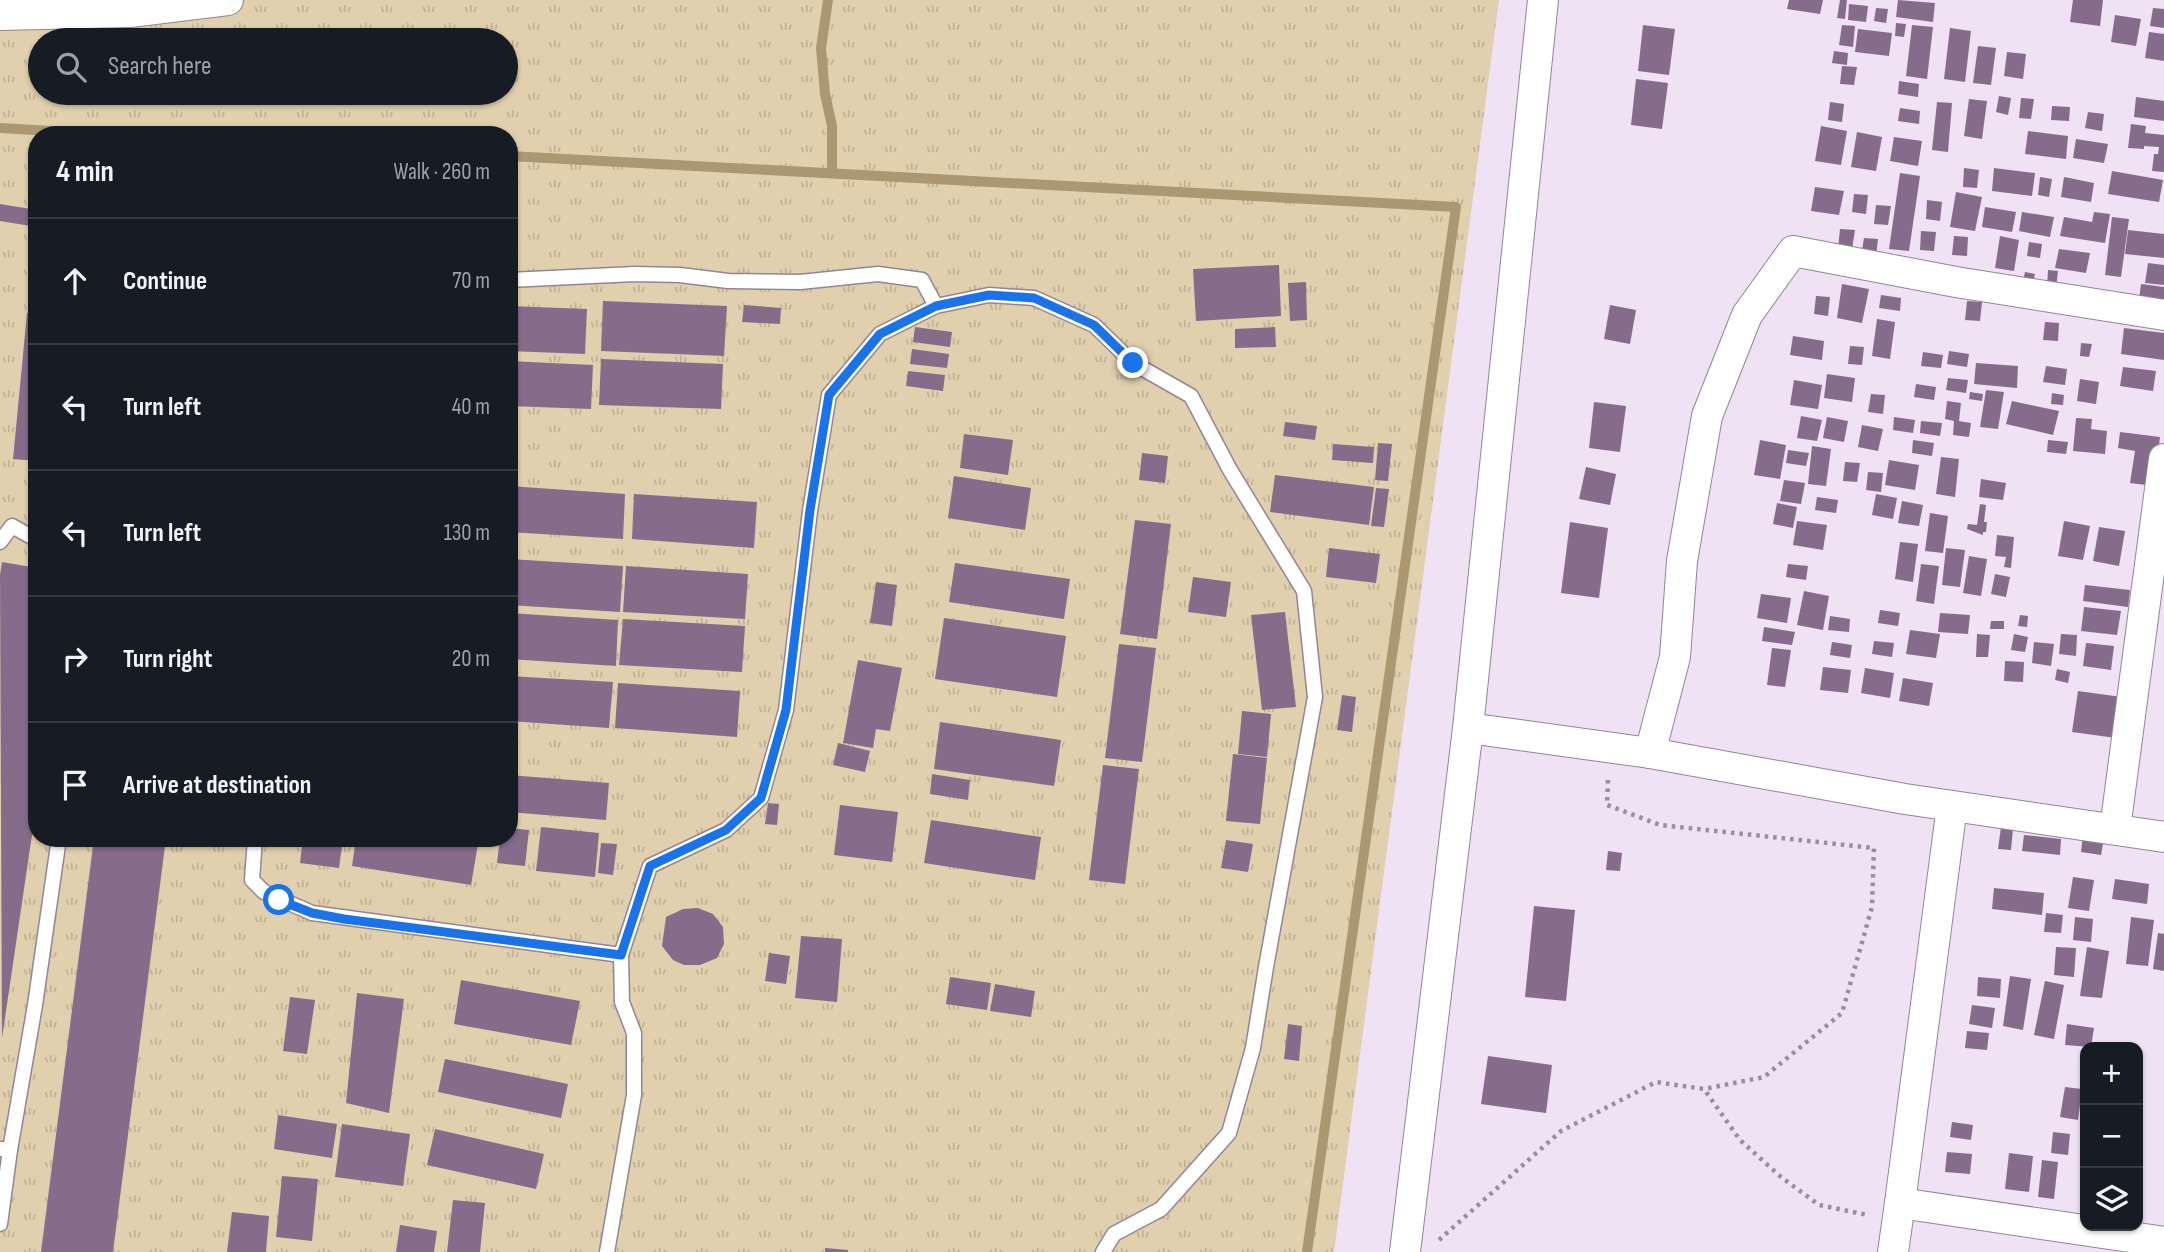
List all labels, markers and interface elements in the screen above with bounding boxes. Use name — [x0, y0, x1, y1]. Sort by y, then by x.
search box — [28, 28, 518, 105]
icon: search — [52, 48, 90, 86]
text: Search here — [108, 51, 211, 82]
text: 4 min — [56, 154, 114, 190]
text: Walk · 260 m — [394, 158, 490, 186]
icon: ahead — [56, 262, 94, 300]
text: Continue — [123, 266, 207, 297]
text: 70 m — [452, 267, 490, 295]
route end — [1117, 347, 1148, 378]
icon: left — [56, 388, 94, 426]
text: Turn left — [123, 392, 201, 423]
text: 40 m — [452, 393, 490, 421]
icon: left — [56, 514, 94, 552]
text: Turn left — [123, 518, 201, 549]
text: 130 m — [444, 519, 490, 547]
icon: right — [56, 640, 94, 678]
text: Turn right — [123, 644, 212, 675]
text: 20 m — [452, 645, 490, 673]
icon: arrive — [56, 766, 94, 804]
text: Arrive at destination — [123, 770, 311, 801]
route start — [263, 884, 294, 915]
map controls — [2080, 1042, 2143, 1231]
button: + — [2080, 1042, 2143, 1105]
button: − — [2080, 1105, 2143, 1168]
button: layers — [2080, 1168, 2143, 1231]

